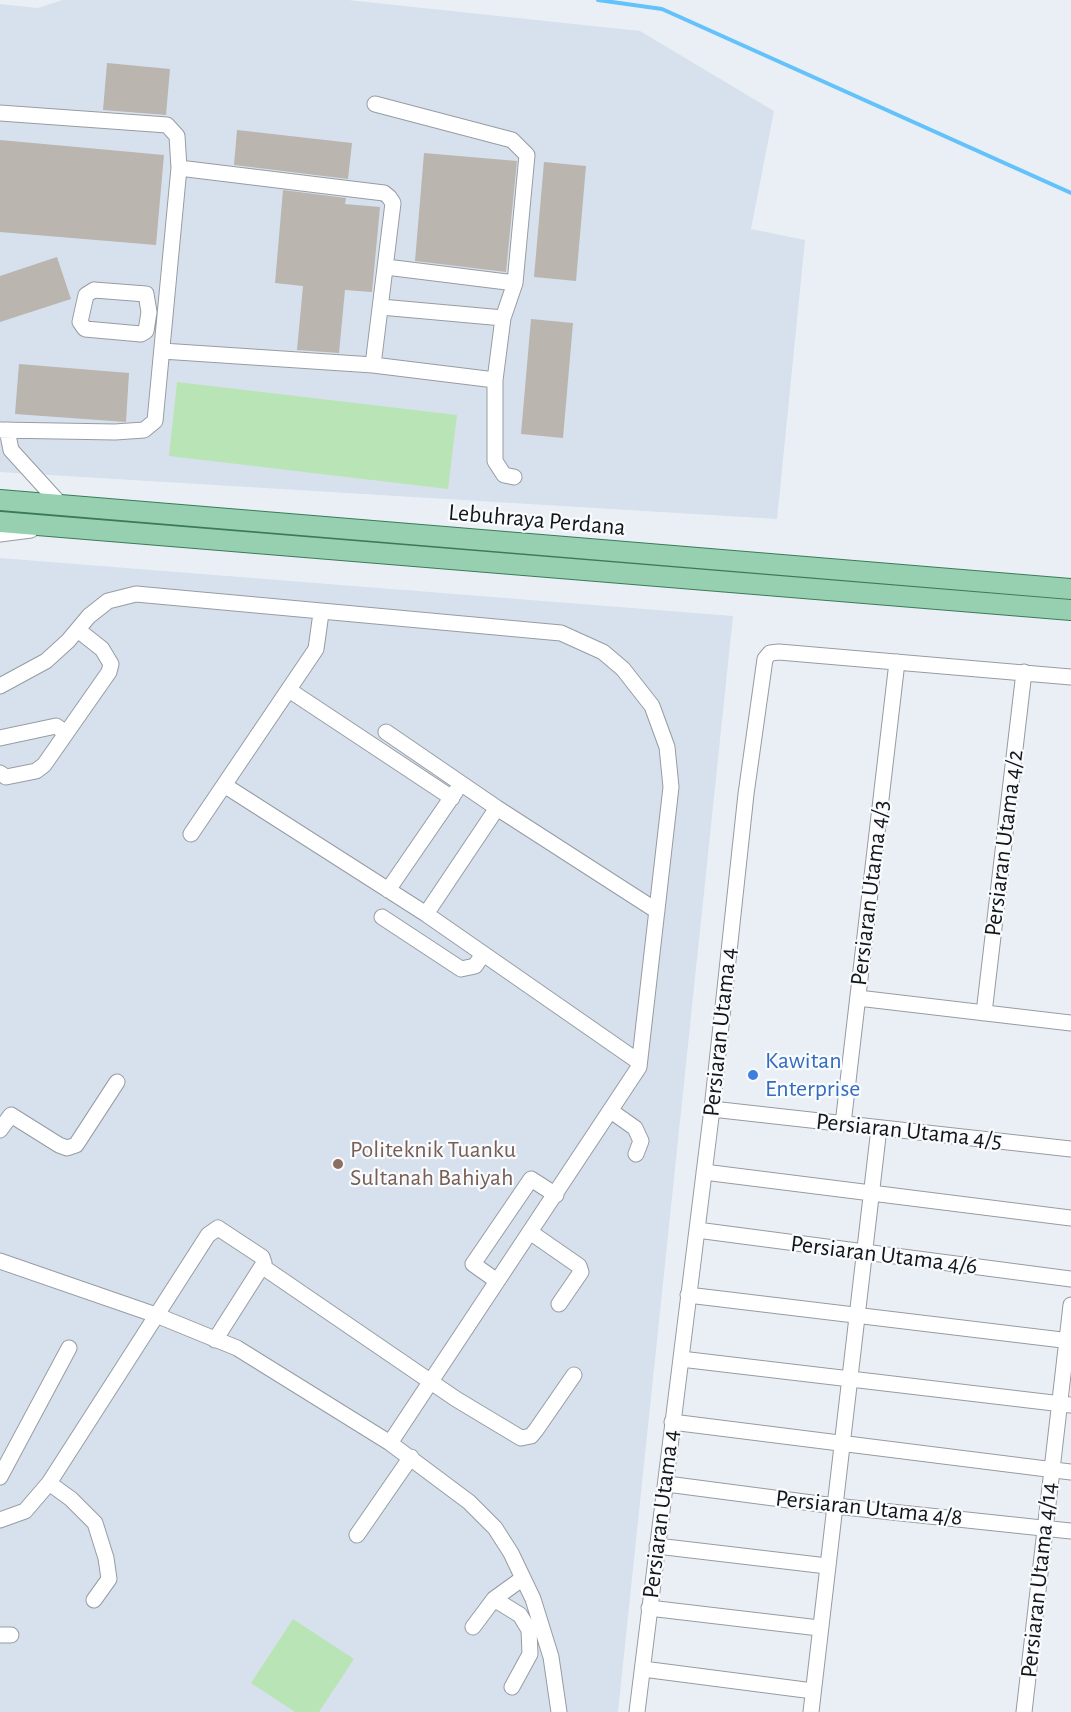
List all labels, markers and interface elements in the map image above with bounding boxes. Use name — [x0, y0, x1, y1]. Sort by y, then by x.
street label: Lebuhraya Perdana — [447, 498, 627, 542]
street label: Persiaran Utama 4/2 — [978, 748, 1030, 938]
street label: Persiaran Utama 4/3 — [844, 799, 896, 987]
street label: Persiaran Utama 4 — [697, 946, 743, 1118]
place label: Kawitan Enterprise — [765, 1047, 860, 1103]
marker: Kawitan Enterprise — [746, 1068, 760, 1082]
street label: Persiaran Utama 4/5 — [815, 1107, 1003, 1155]
place label: Politeknik Tuanku Sultanah Bahiyah — [350, 1136, 516, 1192]
marker: Politeknik Tuanku Sultanah Bahiyah — [331, 1157, 345, 1171]
street label: Persiaran Utama 4/6 — [789, 1229, 979, 1281]
street label: Persiaran Utama 4 — [636, 1428, 686, 1600]
street label: Persiaran Utama 4/14 — [1014, 1481, 1064, 1679]
street label: Persiaran Utama 4/8 — [774, 1484, 964, 1532]

